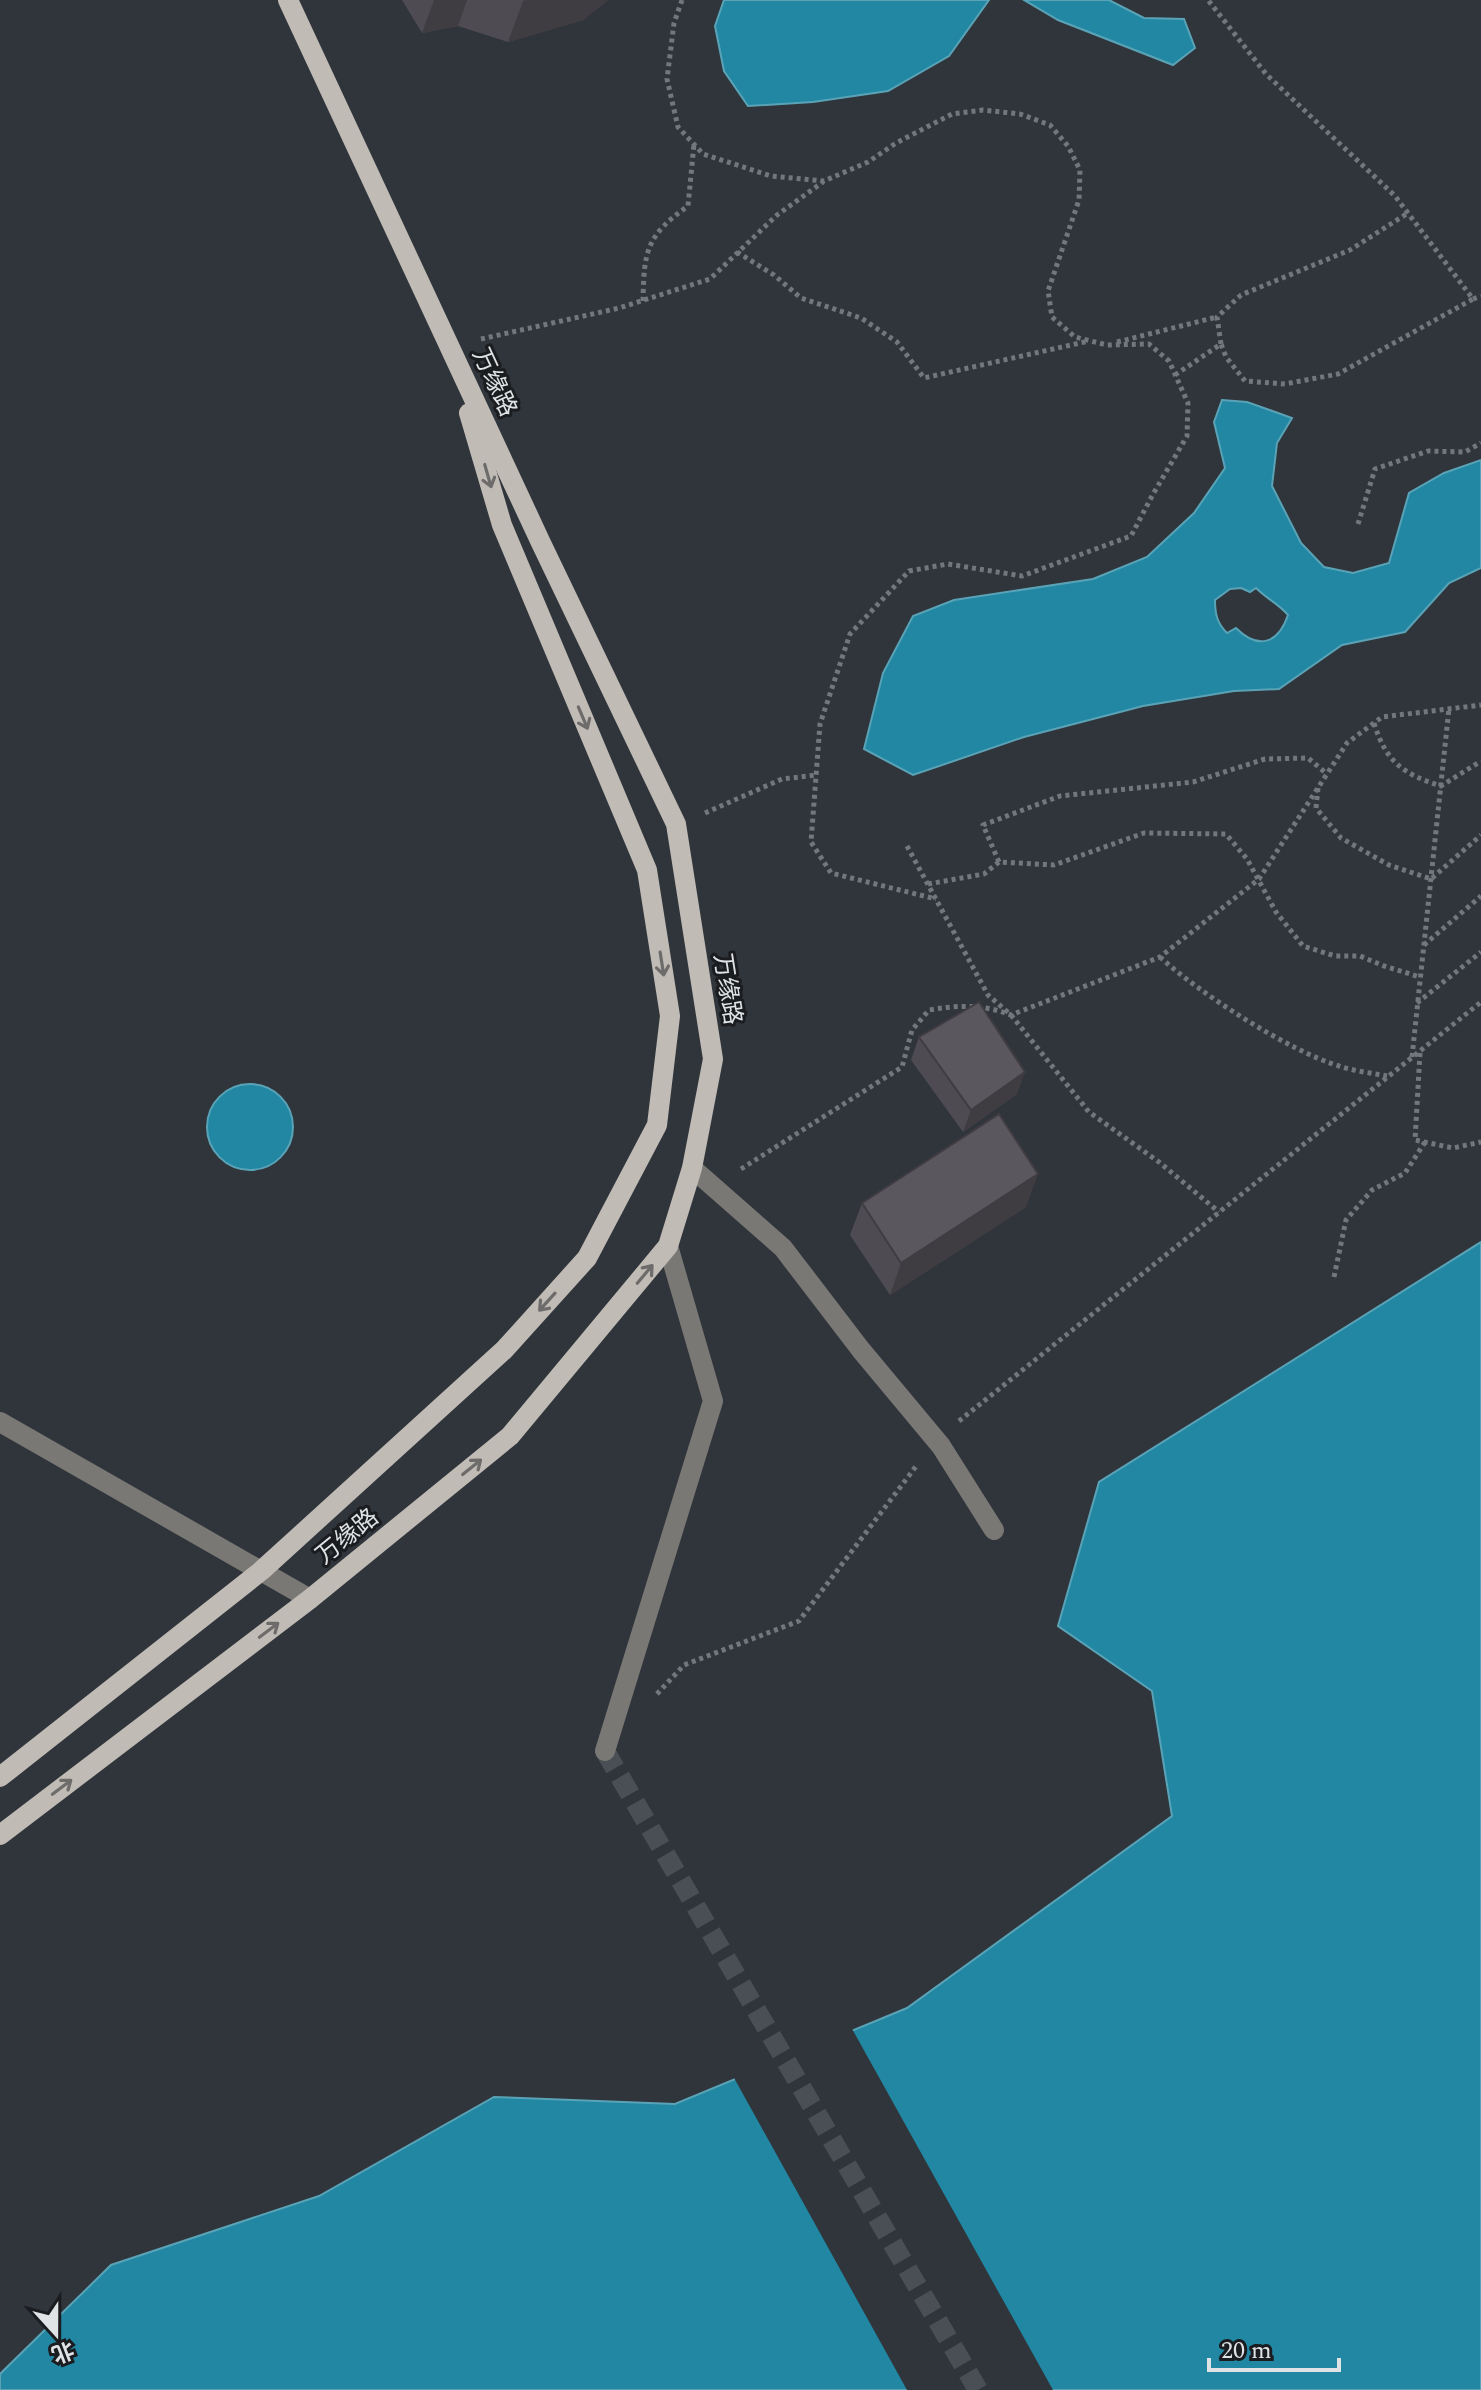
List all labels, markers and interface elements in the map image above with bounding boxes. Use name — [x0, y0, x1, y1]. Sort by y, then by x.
street label: 万缘路 — [463, 342, 526, 423]
one-way arrow — [481, 463, 496, 489]
one-way arrow — [577, 705, 592, 730]
one-way arrow — [655, 951, 670, 976]
street label: 万缘路 — [704, 951, 750, 1028]
one-way arrow — [636, 1264, 654, 1285]
one-way arrow — [538, 1292, 557, 1312]
one-way arrow — [461, 1459, 482, 1476]
street label: 万缘路 — [308, 1500, 387, 1573]
one-way arrow — [258, 1622, 279, 1639]
one-way arrow — [51, 1779, 72, 1796]
north arrow — [16, 2294, 96, 2374]
scale bar — [1209, 2322, 1339, 2372]
text: 北 — [46, 2332, 79, 2371]
text: 20 m — [1221, 2333, 1272, 2369]

